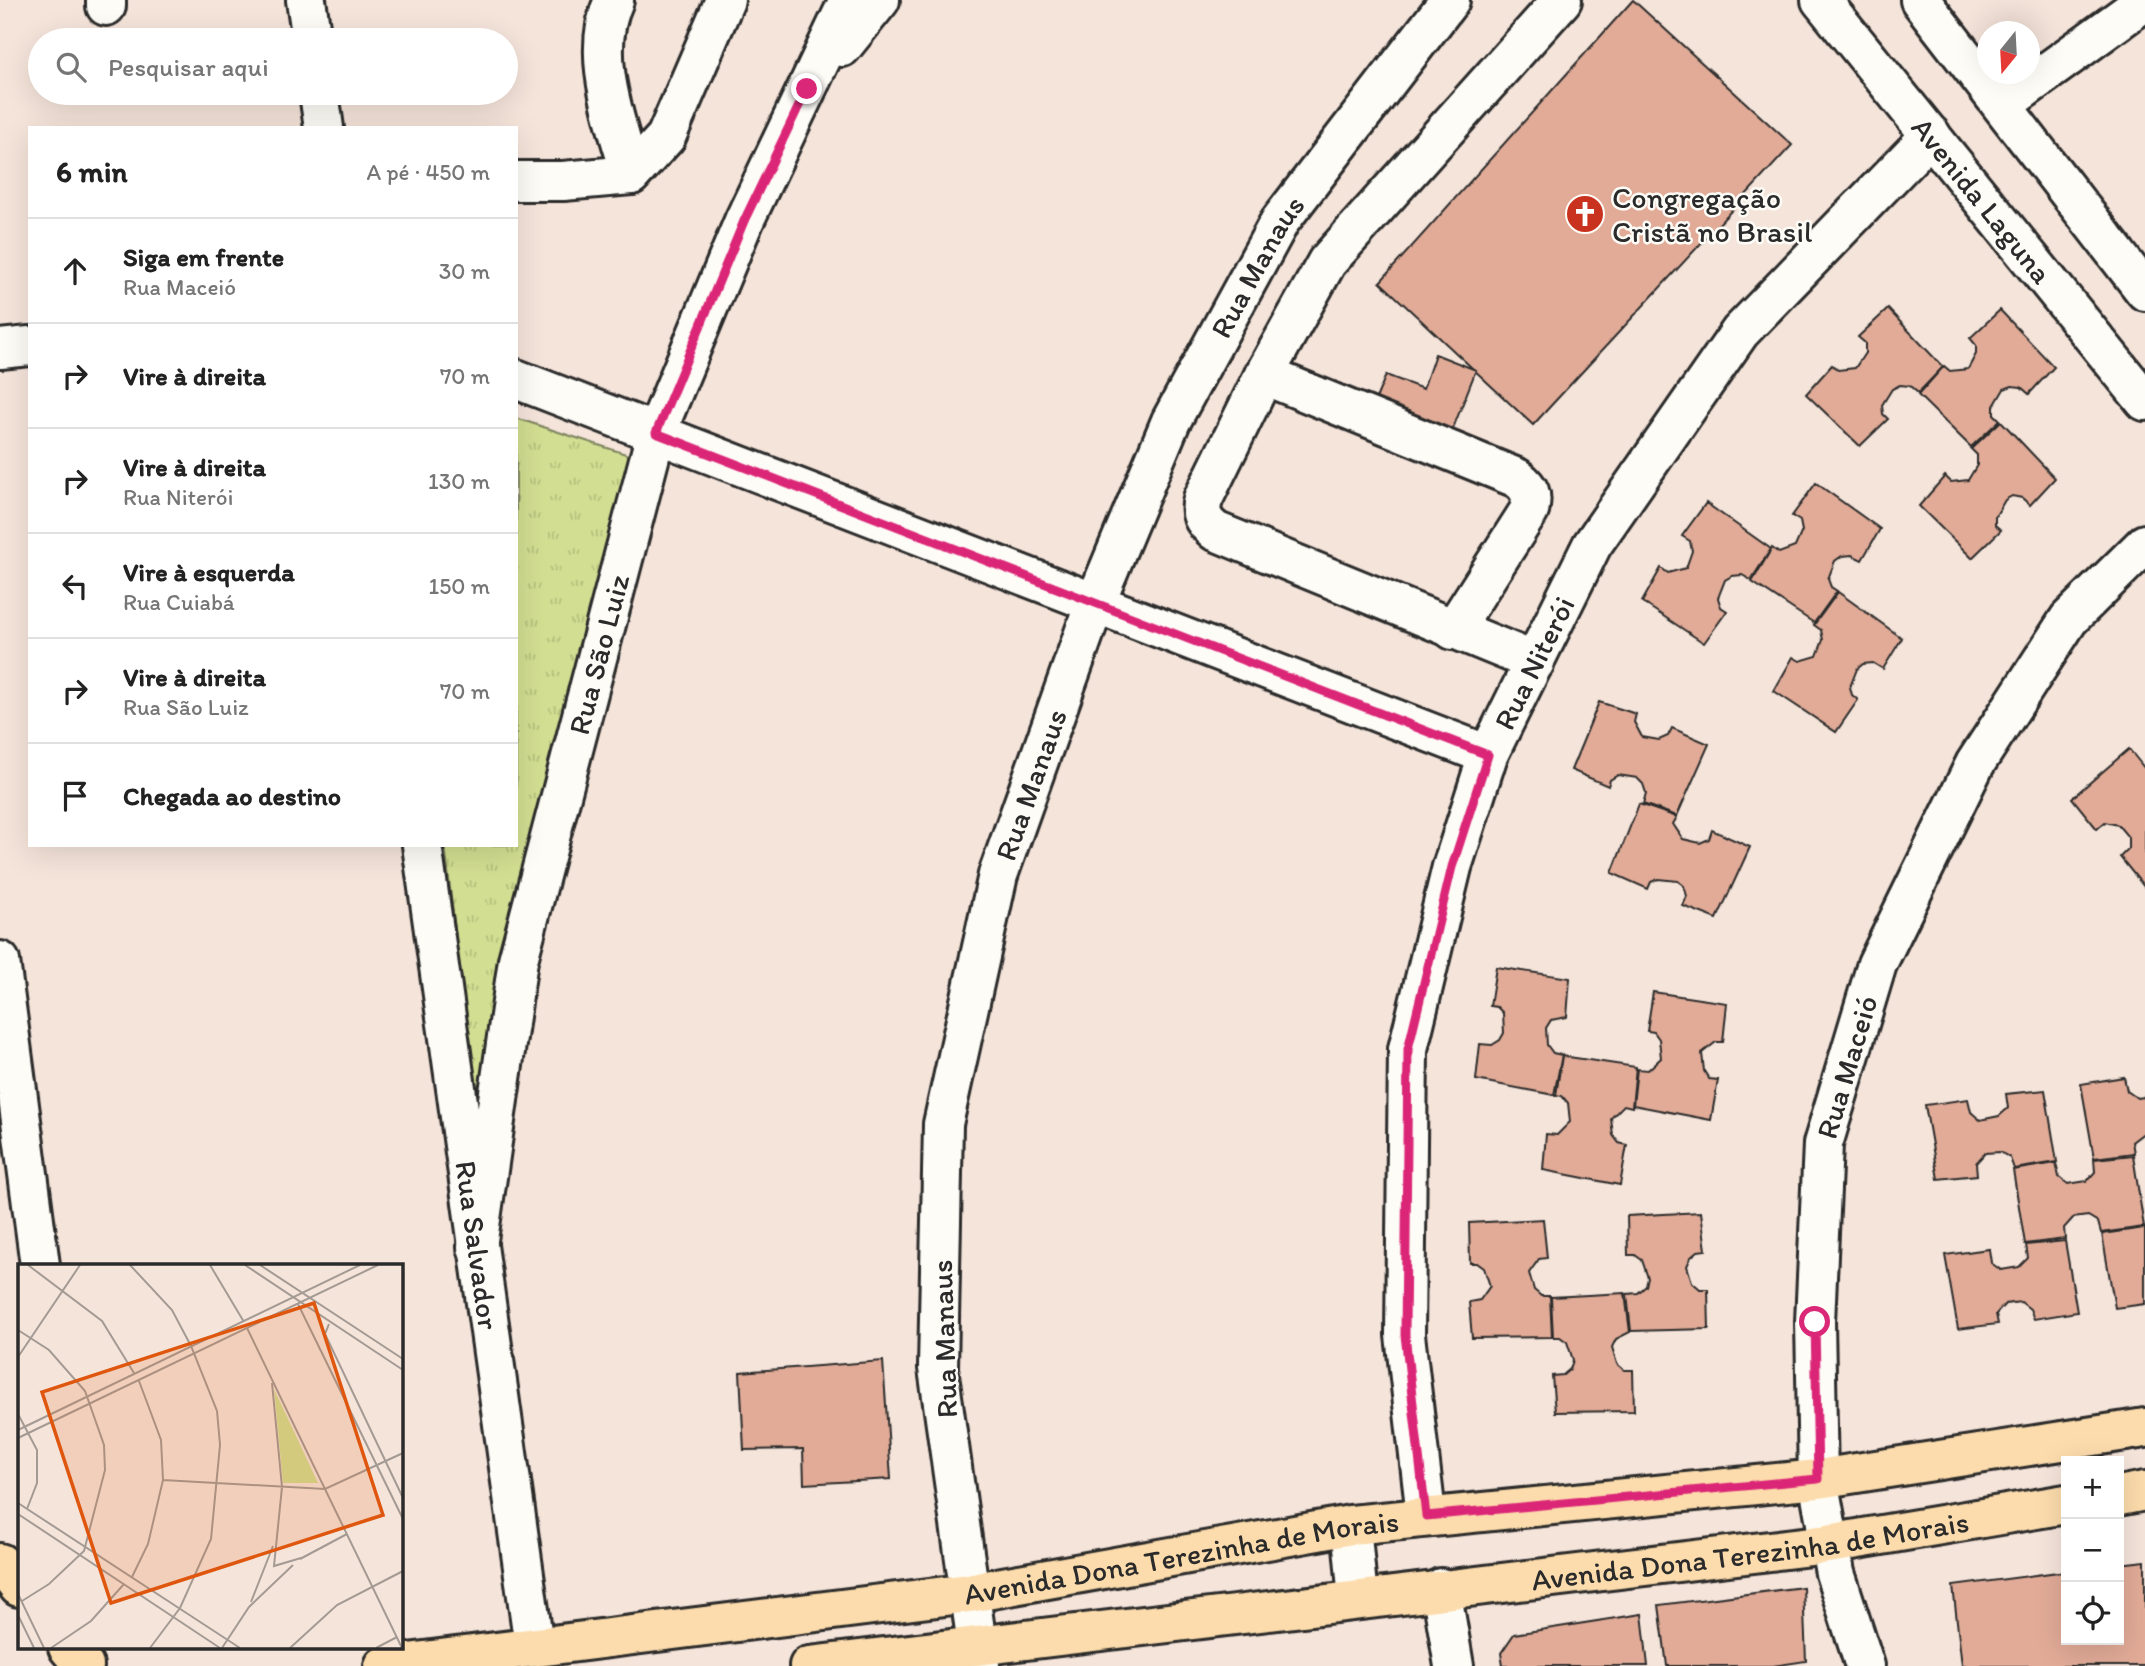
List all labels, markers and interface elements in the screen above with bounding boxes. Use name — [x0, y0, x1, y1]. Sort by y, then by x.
north arrow — [1977, 21, 2040, 84]
search box — [28, 28, 518, 105]
icon: search — [52, 48, 90, 86]
text: Pesquisar aqui — [108, 51, 269, 83]
route end — [791, 73, 822, 104]
street label: Avenida Laguna — [1904, 109, 2061, 291]
text: 6 min — [56, 153, 128, 190]
text: A pé · 450 m — [367, 158, 490, 186]
place label: Congregação Cristã no Brasil — [1612, 179, 1813, 250]
street label: Rua Manaus — [1202, 187, 1312, 344]
church icon: Congregação Cristã no Brasil — [1564, 193, 1606, 235]
text: Siga em frente — [123, 241, 284, 273]
icon: ahead — [56, 252, 94, 290]
text: 30 m — [439, 257, 490, 285]
text: Rua Maceió — [123, 273, 236, 301]
icon: right — [56, 357, 94, 395]
text: Vire à direita — [123, 360, 266, 392]
text: 70 m — [440, 362, 490, 390]
text: Vire à direita — [123, 451, 266, 483]
icon: right — [56, 462, 94, 500]
text: 130 m — [428, 467, 490, 495]
text: Rua Niterói — [123, 483, 233, 511]
text: Vire à esquerda — [123, 556, 295, 588]
icon: left — [56, 567, 94, 605]
street label: Rua São Luiz — [559, 570, 637, 738]
text: 150 m — [429, 572, 490, 600]
text: Rua Cuiabá — [123, 588, 235, 616]
street label: Rua Niterói — [1485, 590, 1582, 736]
text: Vire à direita — [123, 661, 266, 693]
icon: right — [56, 672, 94, 710]
text: 70 m — [440, 677, 490, 705]
text: Rua São Luiz — [123, 693, 249, 721]
street label: Rua Manaus — [986, 704, 1074, 865]
icon: arrive — [56, 777, 94, 815]
text: Chegada ao destino — [123, 780, 341, 812]
street label: Rua Maceió — [1807, 991, 1885, 1143]
street label: Rua Salvador — [448, 1158, 508, 1332]
street label: Rua Manaus — [923, 1259, 965, 1419]
inset map — [18, 1264, 402, 1648]
route start — [1799, 1306, 1830, 1337]
map controls — [2061, 1456, 2124, 1645]
button: + — [2061, 1456, 2124, 1519]
street label: Avenida Dona Terezinha de Morais — [961, 1502, 1401, 1612]
street label: Avenida Dona Terezinha de Morais — [1529, 1502, 1971, 1598]
button: − — [2061, 1519, 2124, 1582]
button: locate — [2061, 1582, 2124, 1645]

